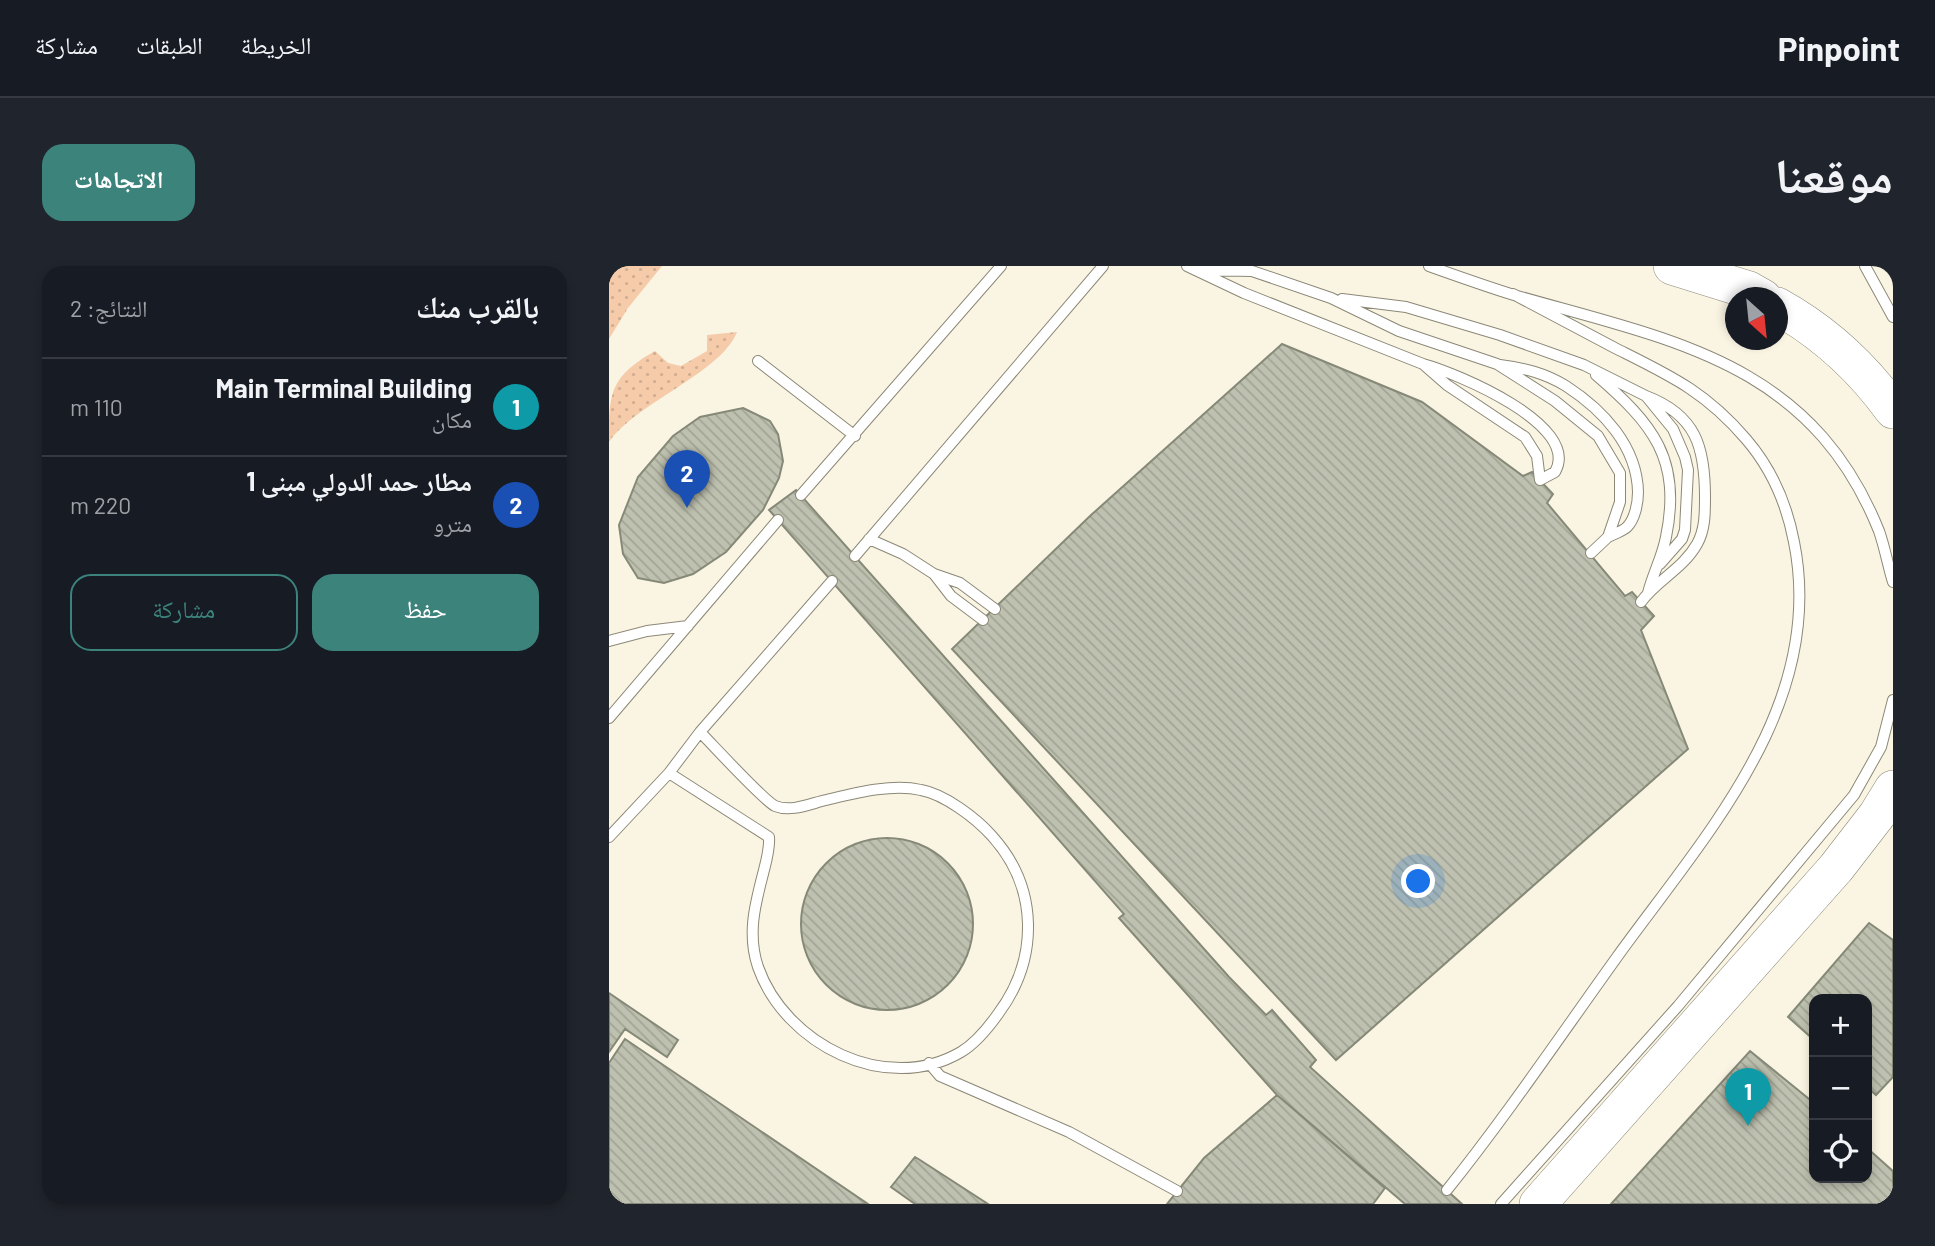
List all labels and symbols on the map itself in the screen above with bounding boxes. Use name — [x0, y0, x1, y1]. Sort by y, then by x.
north arrow — [1725, 287, 1788, 350]
pin: 2 — [664, 450, 710, 508]
your location — [1401, 864, 1435, 898]
pin: 1 — [1725, 1068, 1771, 1126]

